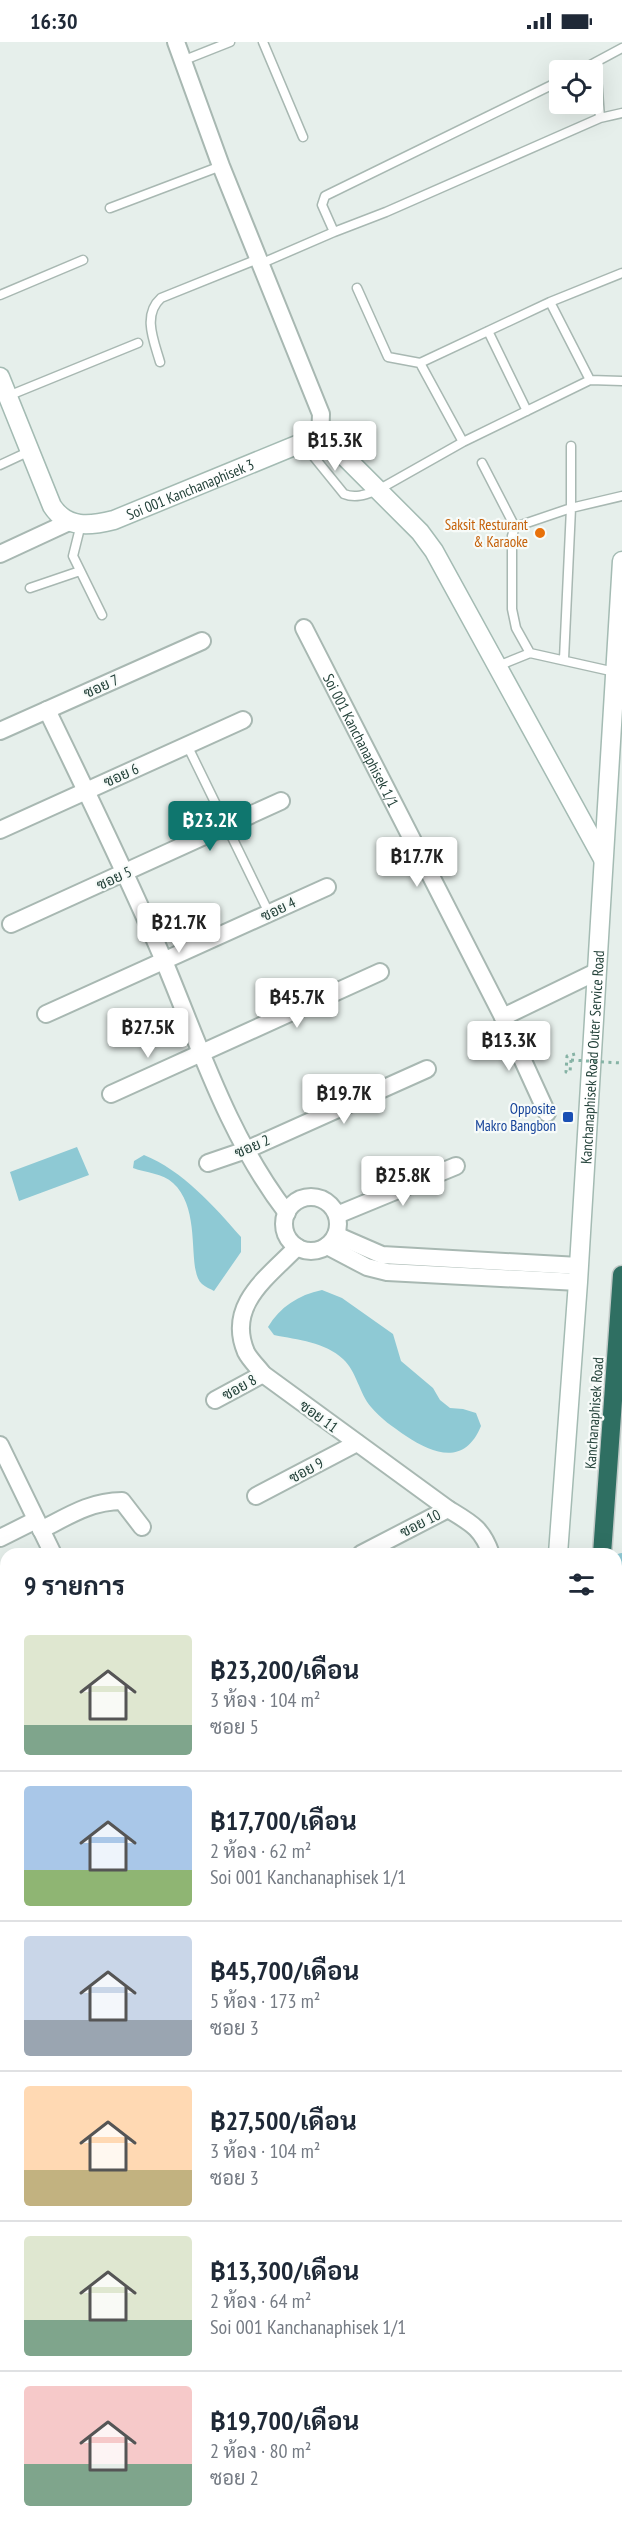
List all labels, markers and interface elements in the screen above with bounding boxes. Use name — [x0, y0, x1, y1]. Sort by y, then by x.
text: 16:30 — [30, 7, 78, 35]
map controls — [549, 60, 603, 114]
button: locate — [549, 60, 603, 114]
pin: ฿15.3K — [286, 421, 384, 472]
text: ฿15.3K — [307, 427, 363, 453]
street label: Soi 001 Kanchanaphisek 3 — [123, 454, 257, 523]
place label: Saksit Resturant & Karaoke — [445, 515, 528, 551]
marker: Saksit Resturant & Karaoke — [533, 526, 547, 540]
street label: ซอย 7 — [80, 670, 122, 702]
street label: Soi 001 Kanchanaphisek 1/1 — [319, 670, 403, 810]
street label: ซอย 6 — [100, 759, 142, 791]
pin: ฿23.2K — [161, 801, 259, 852]
text: ฿23.2K — [182, 807, 238, 833]
pin: ฿17.7K — [368, 837, 466, 888]
text: ฿17.7K — [390, 843, 444, 869]
street label: ซอย 5 — [93, 862, 135, 894]
street label: ซอย 4 — [257, 893, 299, 925]
pin: ฿21.7K — [130, 903, 228, 954]
text: ฿21.7K — [151, 909, 207, 935]
street label: Kanchanaphisek Road Outer Service Road — [576, 950, 608, 1164]
pin: ฿45.7K — [248, 978, 346, 1029]
text: ฿45.7K — [269, 984, 325, 1010]
pin: ฿27.5K — [99, 1008, 197, 1059]
text: ฿27.5K — [121, 1014, 175, 1040]
pin: ฿13.3K — [460, 1021, 558, 1072]
text: ฿13.3K — [481, 1027, 537, 1053]
pin: ฿19.7K — [295, 1074, 393, 1125]
text: ฿19.7K — [316, 1080, 372, 1106]
place label: Opposite Makro Bangbon — [475, 1099, 556, 1135]
marker: Opposite Makro Bangbon — [561, 1110, 575, 1124]
street label: ซอย 2 — [231, 1130, 273, 1162]
pin: ฿25.8K — [354, 1156, 452, 1207]
text: ฿25.8K — [375, 1162, 431, 1188]
street label: Kanchanaphisek Road — [581, 1356, 607, 1470]
street label: ซอย 8 — [218, 1370, 260, 1404]
street label: ซอย 11 — [296, 1396, 342, 1436]
street label: ซอย 9 — [285, 1453, 327, 1487]
street label: ซอย 10 — [396, 1505, 444, 1541]
icon: filters — [565, 1568, 598, 1601]
text: 9 รายการ — [24, 1569, 125, 1602]
text: ฿23,200/เดือน — [210, 1653, 359, 1686]
icon: home — [72, 1659, 144, 1731]
text: 3 ห้อง · 104 m² — [210, 1687, 320, 1713]
text: ซอย 5 — [210, 1714, 259, 1740]
text: ฿17,700/เดือน — [210, 1804, 357, 1837]
icon: home — [72, 1810, 144, 1882]
text: 2 ห้อง · 62 m² — [210, 1838, 311, 1864]
text: Soi 001 Kanchanaphisek 1/1 — [210, 1864, 406, 1890]
text: ฿45,700/เดือน — [210, 1954, 359, 1987]
icon: home — [72, 1960, 144, 2032]
text: 5 ห้อง · 173 m² — [210, 1988, 320, 2014]
text: ซอย 3 — [210, 2015, 259, 2041]
text: ฿27,500/เดือน — [210, 2104, 357, 2137]
icon: home — [72, 2110, 144, 2182]
text: 3 ห้อง · 104 m² — [210, 2138, 320, 2164]
text: ซอย 3 — [210, 2165, 259, 2191]
text: ฿13,300/เดือน — [210, 2254, 359, 2287]
icon: home — [72, 2260, 144, 2332]
text: 2 ห้อง · 64 m² — [210, 2288, 311, 2314]
text: Soi 001 Kanchanaphisek 1/1 — [210, 2314, 406, 2340]
text: ฿19,700/เดือน — [210, 2404, 359, 2437]
icon: home — [72, 2410, 144, 2482]
text: 2 ห้อง · 80 m² — [210, 2438, 311, 2464]
text: ซอย 2 — [210, 2465, 259, 2491]

